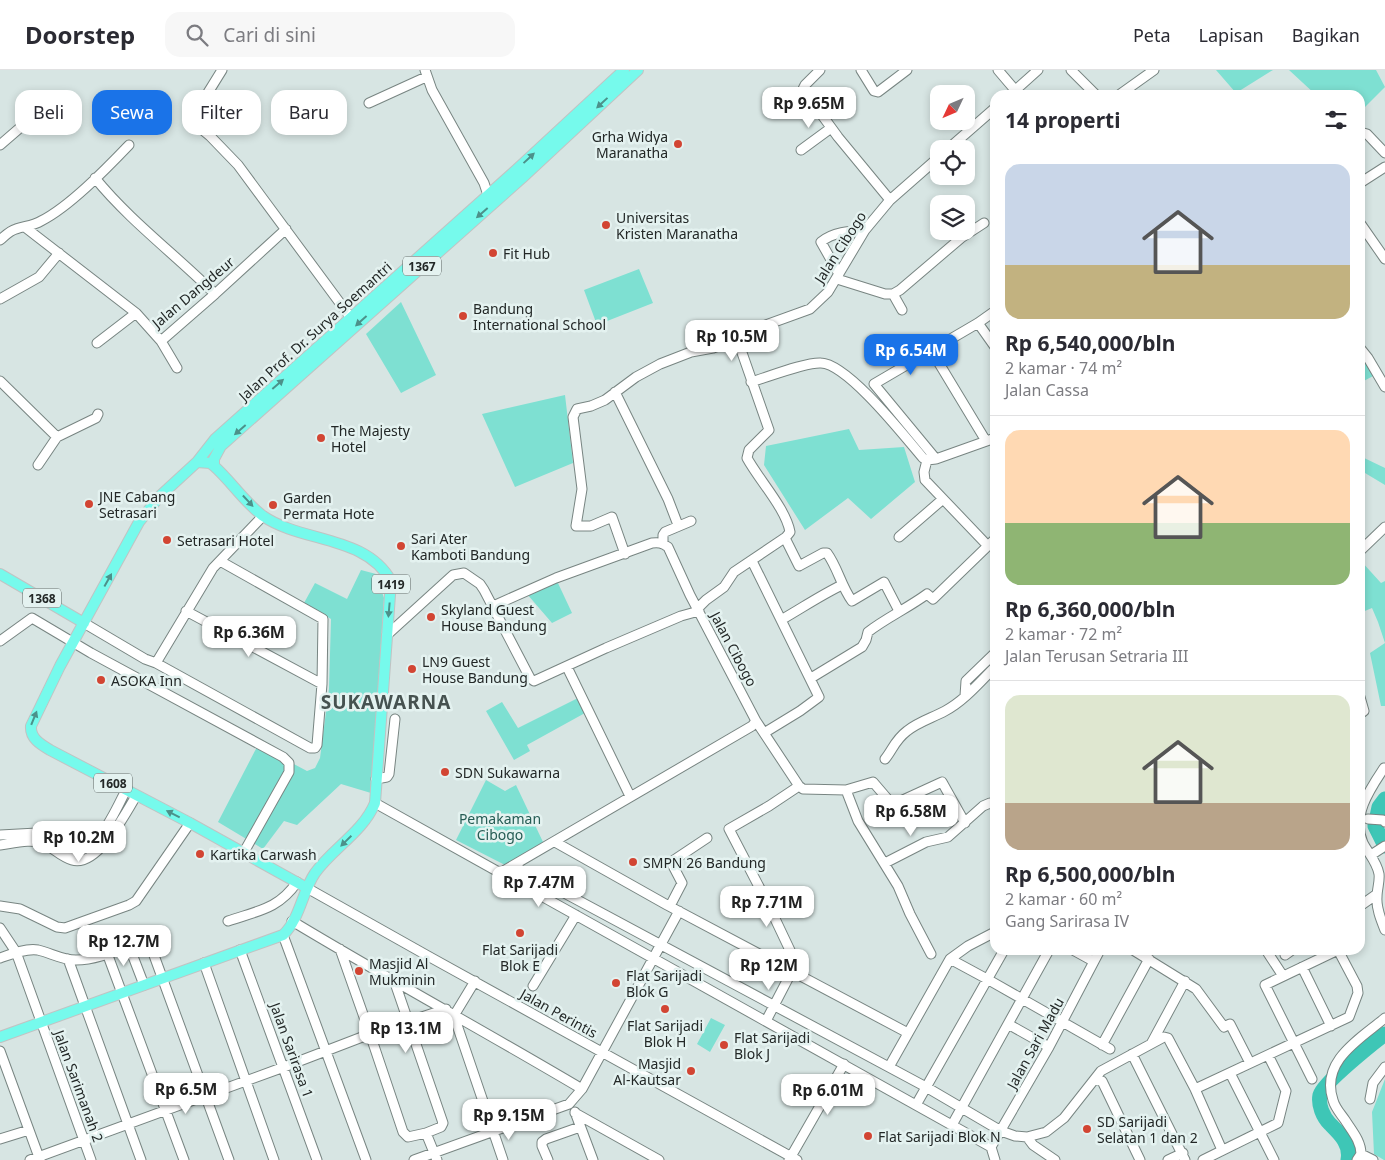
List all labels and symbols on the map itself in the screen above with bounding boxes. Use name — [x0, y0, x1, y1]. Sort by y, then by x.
north arrow — [930, 85, 975, 130]
pin: Rp 9.65M — [757, 87, 861, 129]
one-way arrow — [596, 97, 608, 109]
place label: Grha Widya Maranatha — [592, 127, 668, 162]
marker: Grha Widya Maranatha — [672, 138, 684, 150]
one-way arrow — [522, 152, 534, 164]
one-way arrow — [477, 207, 489, 219]
street label: Jalan Cibogo — [809, 207, 870, 288]
place label: Universitas Kristen Maranatha — [616, 208, 738, 243]
marker: Universitas Kristen Maranatha — [600, 219, 612, 231]
place label: Fit Hub — [503, 244, 550, 263]
marker: Fit Hub — [487, 247, 499, 259]
street label: Jalan Dangdeur — [146, 252, 238, 333]
street label: Jalan Prof. Dr. Surya Soemantri — [233, 257, 396, 406]
road number: 1367 — [403, 257, 441, 276]
place label: Bandung International School — [473, 299, 606, 334]
marker: Bandung International School — [457, 310, 469, 322]
one-way arrow — [356, 315, 368, 327]
pin: Rp 10.5M — [680, 320, 784, 362]
pin: Rp 6.54M — [859, 334, 963, 376]
one-way arrow — [272, 378, 284, 390]
place label: The Majesty Hotel — [331, 421, 411, 456]
one-way arrow — [235, 424, 247, 436]
marker: The Majesty Hotel — [315, 432, 327, 444]
place label: JNE Cabang Setrasari — [97, 487, 175, 522]
place label: Garden Permata Hote — [283, 488, 375, 523]
one-way arrow — [242, 495, 254, 507]
marker: JNE Cabang Setrasari — [83, 498, 95, 510]
marker: Garden Permata Hote — [267, 499, 279, 511]
place label: Sari Ater Kamboti Bandung — [411, 529, 530, 564]
place label: Setrasari Hotel — [177, 531, 274, 550]
marker: Setrasari Hotel — [161, 534, 173, 546]
marker: Sari Ater Kamboti Bandung — [395, 540, 407, 552]
one-way arrow — [103, 574, 112, 587]
road number: 1419 — [372, 574, 410, 594]
road number: 1368 — [23, 588, 61, 608]
place label: Skyland Guest House Bandung — [441, 600, 547, 635]
one-way arrow — [385, 603, 393, 619]
street label: Jalan Cibogo — [705, 607, 762, 690]
marker: Skyland Guest House Bandung — [425, 611, 437, 623]
pin: Rp 6.36M — [197, 616, 301, 658]
place label: LN9 Guest House Bandung — [422, 652, 528, 687]
marker: LN9 Guest House Bandung — [406, 663, 418, 675]
place label: ASOKA Inn — [111, 671, 182, 690]
marker: ASOKA Inn — [95, 674, 107, 686]
district label: SUKAWARNA — [321, 689, 451, 715]
one-way arrow — [31, 711, 39, 725]
place label: SDN Sukawarna — [455, 763, 560, 782]
marker: SDN Sukawarna — [439, 766, 451, 778]
road number: 1608 — [94, 774, 132, 792]
pin: Rp 6.58M — [859, 794, 963, 837]
park label: Pemakaman Cibogo — [459, 809, 541, 844]
one-way arrow — [165, 810, 180, 818]
pin: Rp 10.2M — [27, 820, 131, 863]
one-way arrow — [340, 835, 352, 847]
place label: Kartika Carwash — [210, 845, 317, 864]
marker: Kartika Carwash — [194, 848, 206, 860]
place label: SMPN 26 Bandung — [643, 853, 766, 872]
marker: SMPN 26 Bandung — [627, 856, 639, 868]
pin: Rp 7.47M — [487, 866, 591, 908]
pin: Rp 7.71M — [715, 886, 819, 928]
pin: Rp 12.7M — [72, 924, 176, 967]
marker: Flat Sarijadi Blok E — [514, 927, 526, 939]
place label: Flat Sarijadi Blok E — [482, 940, 558, 975]
pin: Rp 12M — [728, 948, 810, 991]
place label: Masjid Al Mukminin — [369, 954, 435, 989]
marker: Masjid Al Mukminin — [353, 965, 365, 977]
place label: Flat Sarijadi Blok G — [626, 966, 702, 1001]
marker: Flat Sarijadi Blok G — [610, 977, 622, 989]
street label: Jalan Perintis — [515, 983, 601, 1042]
street label: Jalan Sari Madu — [1001, 994, 1068, 1094]
street label: Jalan Sarirasa 1 — [265, 998, 318, 1100]
marker: Flat Sarijadi Blok H — [659, 1003, 671, 1015]
pin: Rp 13.1M — [354, 1012, 458, 1054]
place label: Flat Sarijadi Blok H — [627, 1016, 703, 1051]
street label: Jalan Sarimanah 2 — [49, 1025, 108, 1145]
place label: Flat Sarijadi Blok J — [734, 1028, 810, 1063]
marker: Flat Sarijadi Blok J — [718, 1039, 730, 1051]
place label: Masjid Al-Kautsar — [613, 1054, 681, 1089]
marker: Masjid Al-Kautsar — [685, 1065, 697, 1077]
pin: Rp 6.5M — [140, 1072, 232, 1115]
pin: Rp 6.01M — [776, 1074, 880, 1116]
pin: Rp 9.15M — [457, 1098, 561, 1141]
place label: SD Sarijadi Selatan 1 dan 2 — [1097, 1112, 1198, 1147]
marker: SD Sarijadi Selatan 1 dan 2 — [1081, 1123, 1093, 1135]
place label: Flat Sarijadi Blok N — [878, 1127, 1001, 1146]
marker: Flat Sarijadi Blok N — [862, 1130, 874, 1142]

